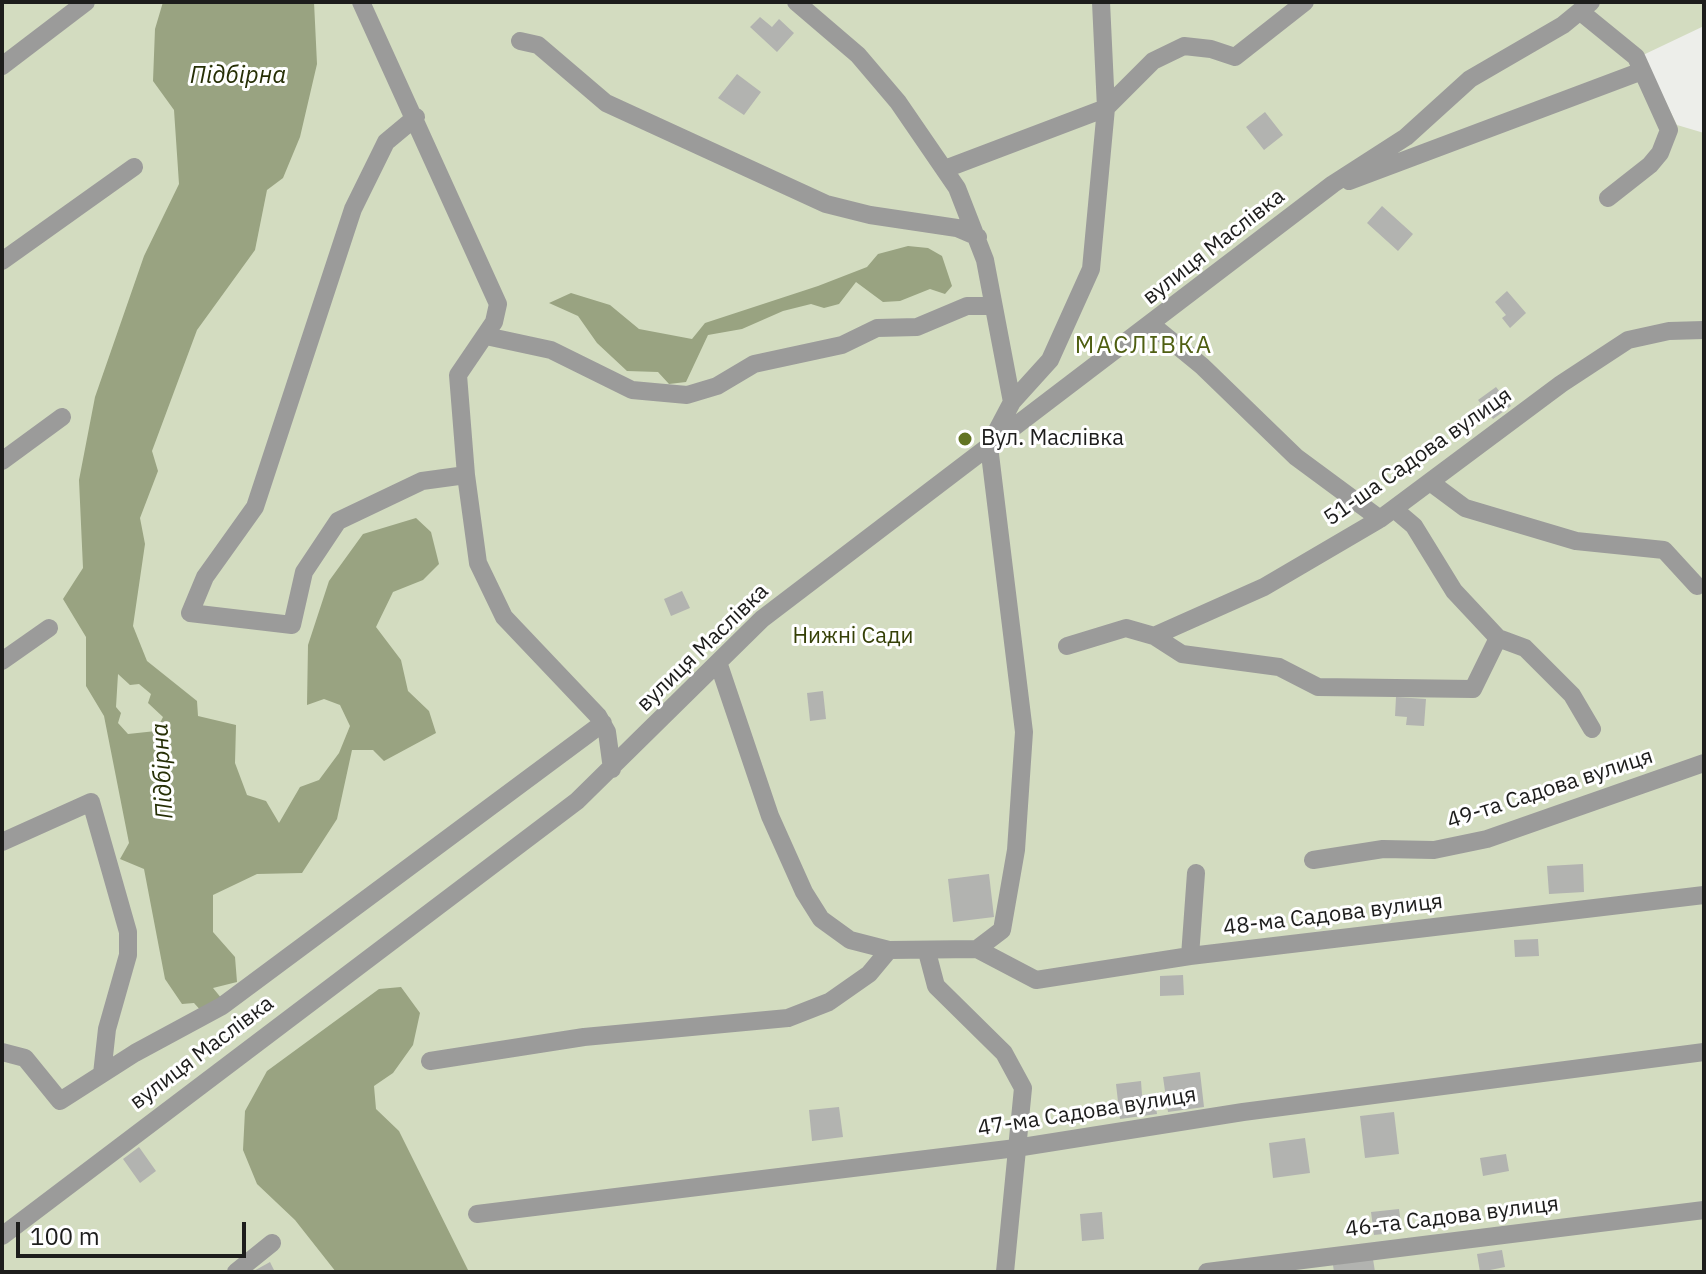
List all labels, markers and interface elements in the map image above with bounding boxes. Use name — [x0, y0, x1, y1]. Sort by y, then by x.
water label: Підбірна — [190, 62, 286, 90]
street label: вулиця Маслівка — [1138, 183, 1290, 311]
district label: МАСЛІВКА — [1075, 332, 1213, 360]
street label: 51-ша Садова вулиця — [1319, 382, 1517, 532]
place label: Вул. Маслівка — [981, 426, 1124, 452]
marker: Вул. Маслівка — [956, 430, 974, 448]
street label: вулиця Маслівка — [632, 578, 774, 718]
park label: Нижні Сади — [792, 624, 914, 650]
water label: Підбірна — [146, 722, 180, 820]
street label: 49-та Садова вулиця — [1444, 743, 1656, 835]
street label: 48-ма Садова вулиця — [1222, 888, 1444, 942]
street label: вулиця Маслівка — [125, 990, 279, 1116]
street label: 47-ма Садова вулиця — [976, 1082, 1198, 1142]
street label: 46-та Садова вулиця — [1344, 1191, 1560, 1243]
scale bar — [20, 1206, 250, 1256]
text: 100 m — [30, 1220, 100, 1252]

